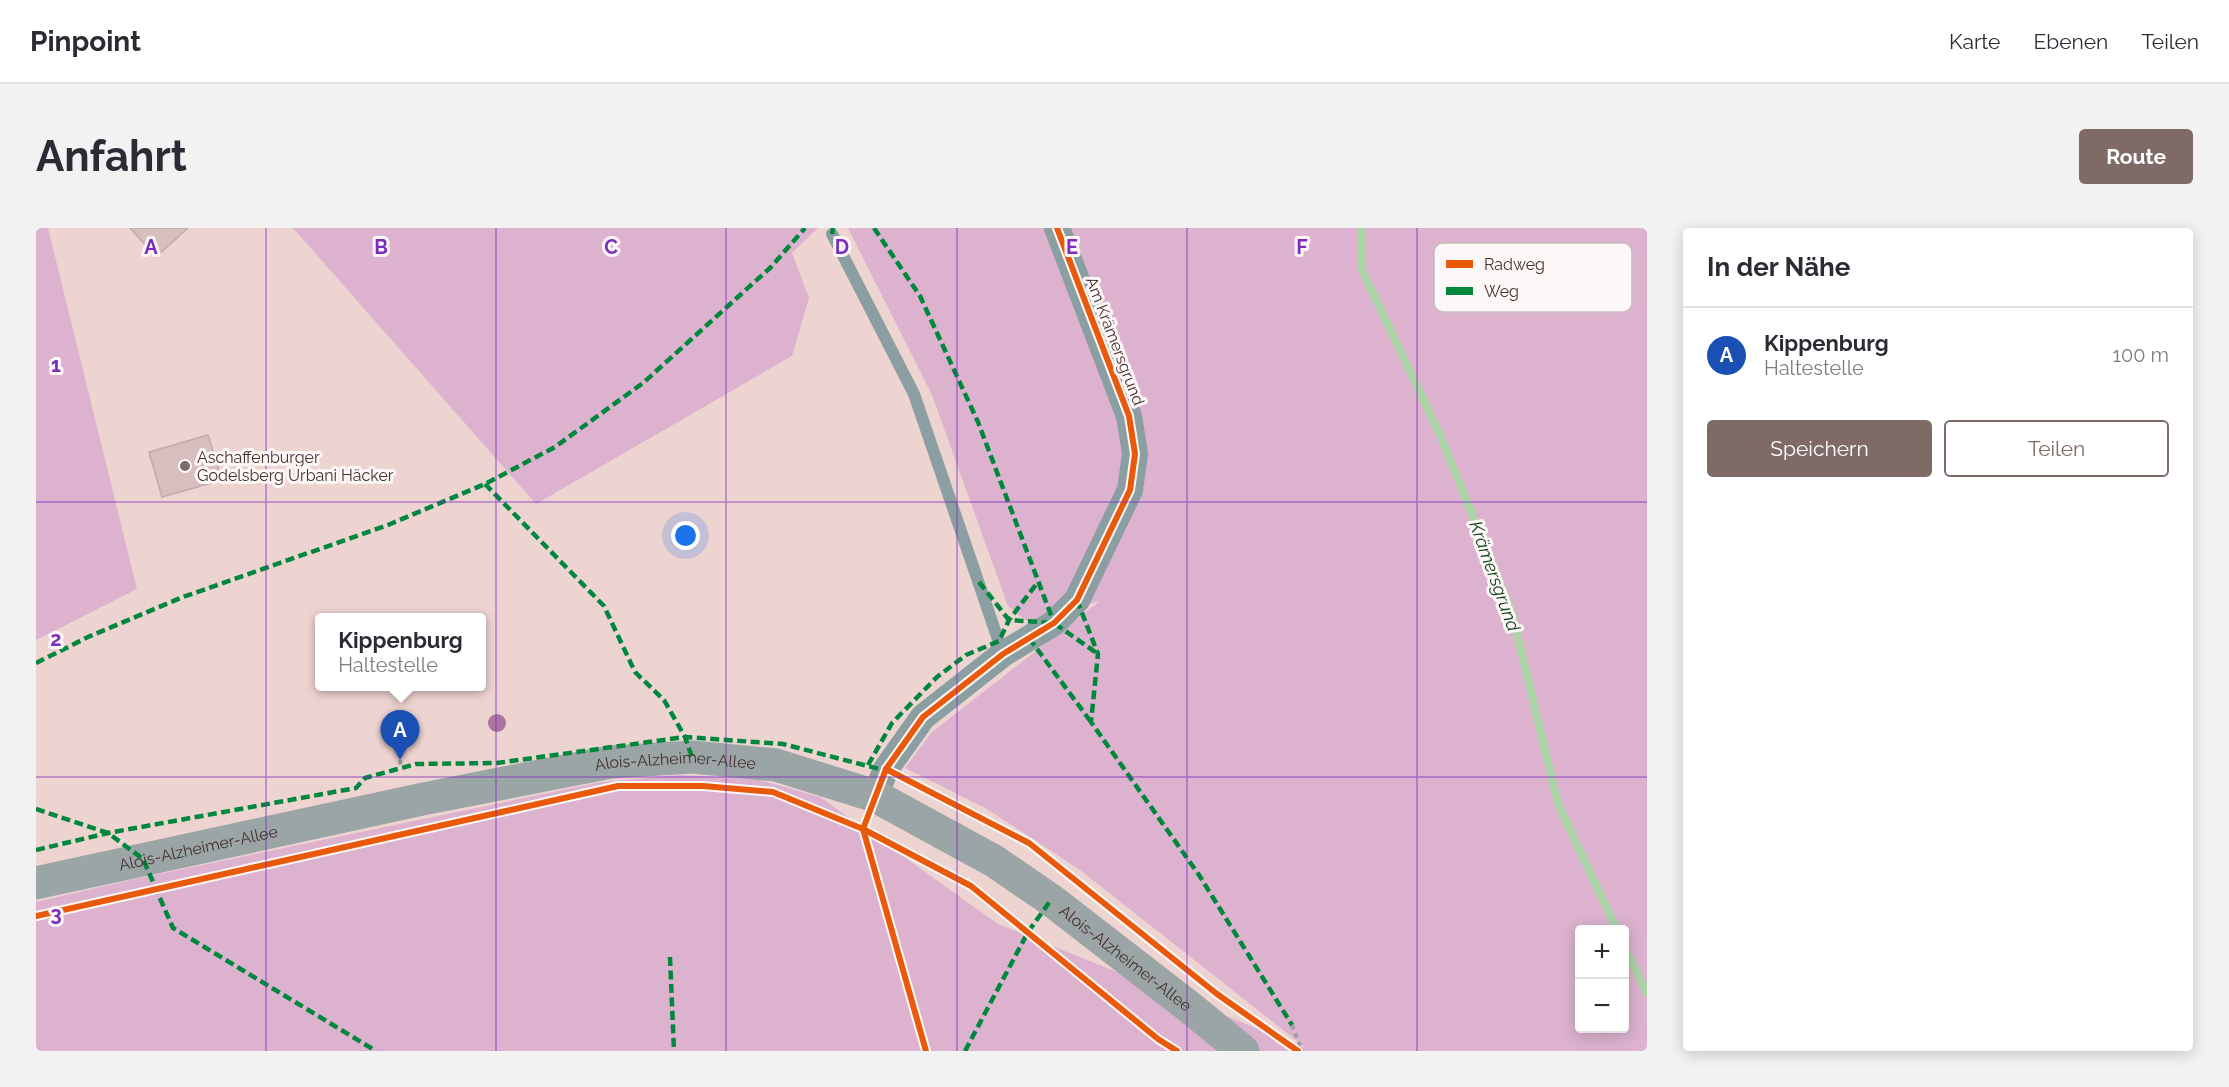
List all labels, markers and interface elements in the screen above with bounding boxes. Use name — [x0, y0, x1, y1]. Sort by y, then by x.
text: Pinpoint — [30, 25, 141, 58]
text: Karte — [1949, 29, 2000, 54]
text: Ebenen — [2033, 29, 2108, 54]
text: Teilen — [2141, 29, 2199, 54]
button: Route — [2079, 129, 2193, 184]
text: Anfahrt — [36, 132, 187, 181]
text: A — [144, 235, 158, 259]
text: B — [374, 235, 388, 259]
text: C — [604, 235, 618, 259]
text: D — [835, 235, 849, 259]
text: E — [1066, 235, 1078, 259]
text: F — [1296, 235, 1308, 259]
legend — [1434, 243, 1632, 312]
text: In der Nähe — [1707, 252, 1850, 282]
text: Radweg — [1484, 255, 1545, 274]
street label: Am Krämersgrund — [1082, 274, 1148, 408]
text: Weg — [1484, 282, 1519, 301]
text: Kippenburg — [1764, 330, 1889, 356]
text: A — [1720, 343, 1733, 367]
text: 100 m — [2112, 343, 2169, 367]
text: 1 — [51, 353, 61, 377]
text: Haltestelle — [1764, 356, 1864, 380]
button: Speichern — [1707, 420, 1932, 477]
button: Teilen — [1944, 420, 2169, 477]
place label: Aschaffenburger Godelsberg Urbani Häcker — [197, 448, 394, 485]
marker: Aschaffenburger Godelsberg Urbani Häcker — [178, 459, 192, 473]
water label: Krämersgrund — [1465, 518, 1525, 635]
your location — [671, 521, 700, 550]
popup — [315, 613, 486, 691]
text: 2 — [50, 627, 62, 651]
text: Kippenburg — [338, 627, 463, 653]
text: Haltestelle — [338, 653, 438, 677]
pin: A — [380, 710, 420, 760]
street label: Alois-Alzheimer-Allee — [593, 747, 757, 775]
street label: Alois-Alzheimer-Allee — [117, 821, 279, 874]
street label: Alois-Alzheimer-Allee — [1056, 901, 1196, 1015]
text: 3 — [50, 902, 62, 926]
map controls — [1575, 925, 1629, 1033]
button: + — [1575, 925, 1629, 979]
button: − — [1575, 979, 1629, 1033]

